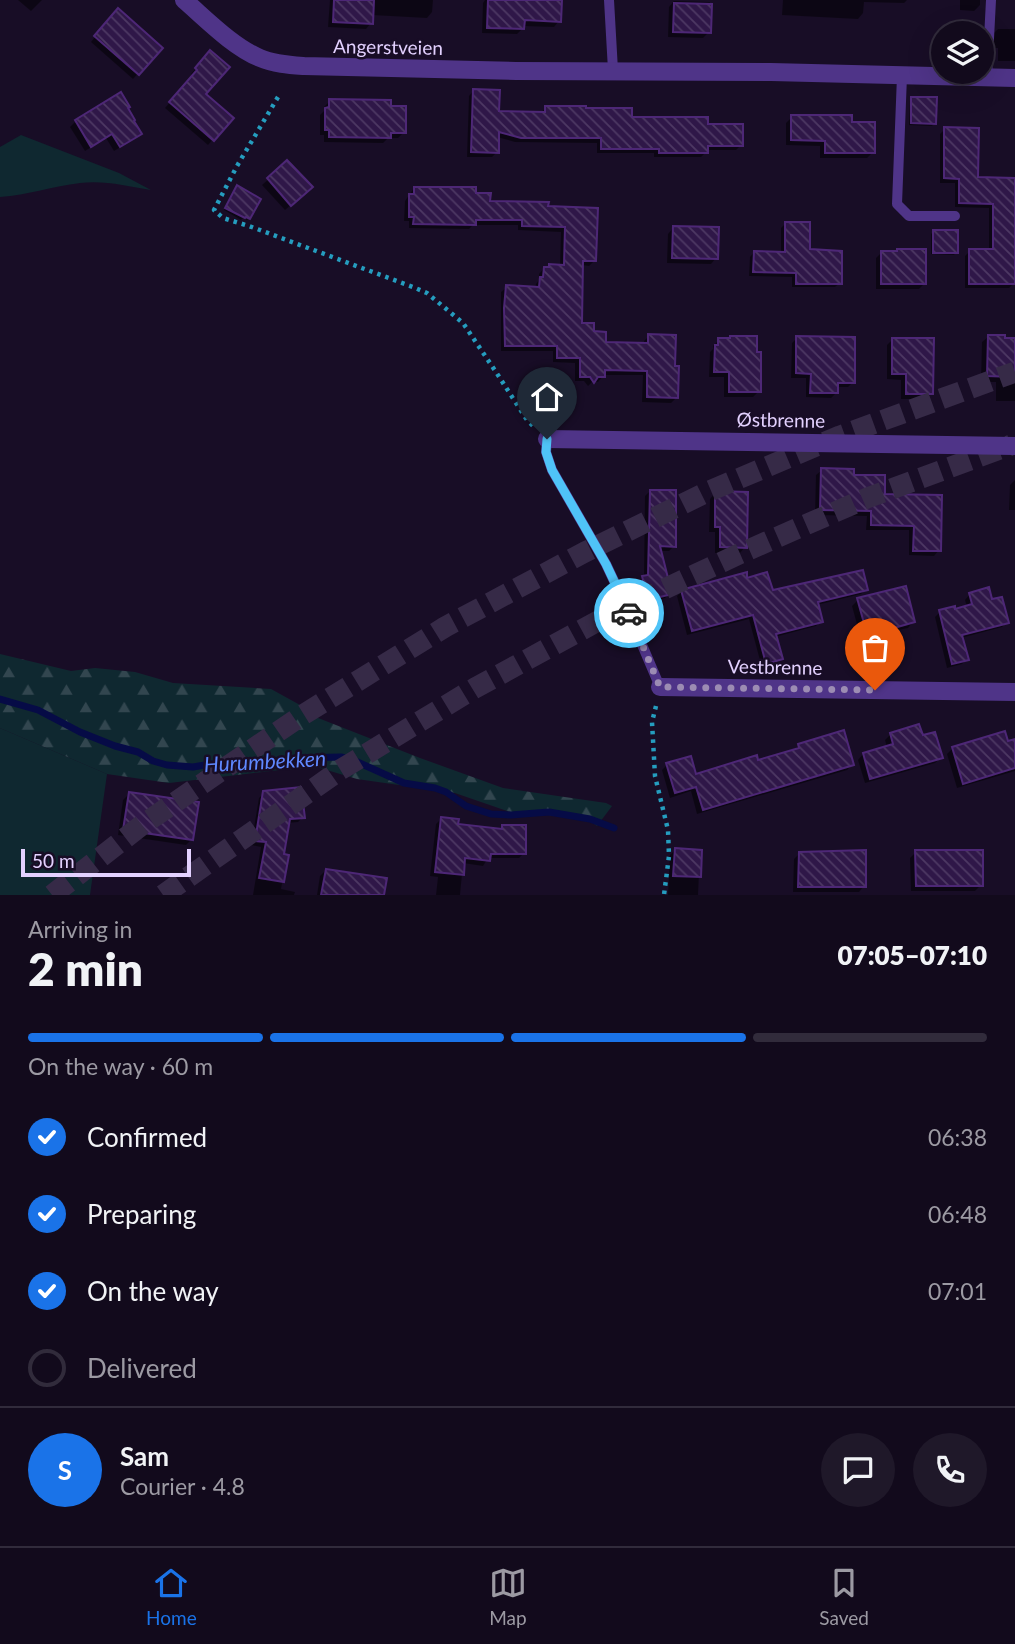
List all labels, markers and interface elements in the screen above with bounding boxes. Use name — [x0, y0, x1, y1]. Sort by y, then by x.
map controls — [931, 21, 994, 84]
button: layers — [931, 21, 994, 84]
street label: Angerstveien — [333, 34, 443, 59]
pin — [517, 367, 577, 439]
icon: home — [528, 378, 566, 416]
street label: Østbrenne — [737, 407, 825, 432]
courier — [594, 578, 664, 648]
icon: car — [610, 594, 648, 632]
pin — [845, 618, 905, 690]
icon: bag — [856, 629, 894, 667]
street label: Vestbrenne — [727, 654, 823, 679]
water label: Hurumbekken — [203, 745, 327, 776]
scale bar — [21, 846, 191, 878]
text: 50 m — [32, 849, 75, 872]
text: Arriving in — [28, 915, 132, 943]
text: 07:05–07:10 — [837, 939, 987, 971]
text: 2 min — [28, 941, 143, 996]
text: On the way · 60 m — [28, 1052, 213, 1080]
icon: check — [28, 1118, 66, 1156]
text: Confirmed — [87, 1121, 207, 1153]
text: 06:38 — [928, 1123, 987, 1151]
icon: check — [28, 1195, 66, 1233]
text: Preparing — [87, 1198, 196, 1230]
text: 06:48 — [928, 1200, 987, 1228]
icon: check — [28, 1272, 66, 1310]
text: On the way — [87, 1275, 219, 1307]
text: 07:01 — [928, 1277, 987, 1305]
text: Delivered — [87, 1352, 197, 1384]
button: chat — [821, 1433, 895, 1507]
button: phone — [913, 1433, 987, 1507]
text: Sam — [120, 1440, 169, 1472]
text: S — [58, 1454, 72, 1486]
text: Courier · 4.8 — [120, 1472, 245, 1500]
tab: Home — [146, 1564, 197, 1629]
tab: Map — [489, 1564, 527, 1629]
tab: Saved — [819, 1564, 869, 1629]

